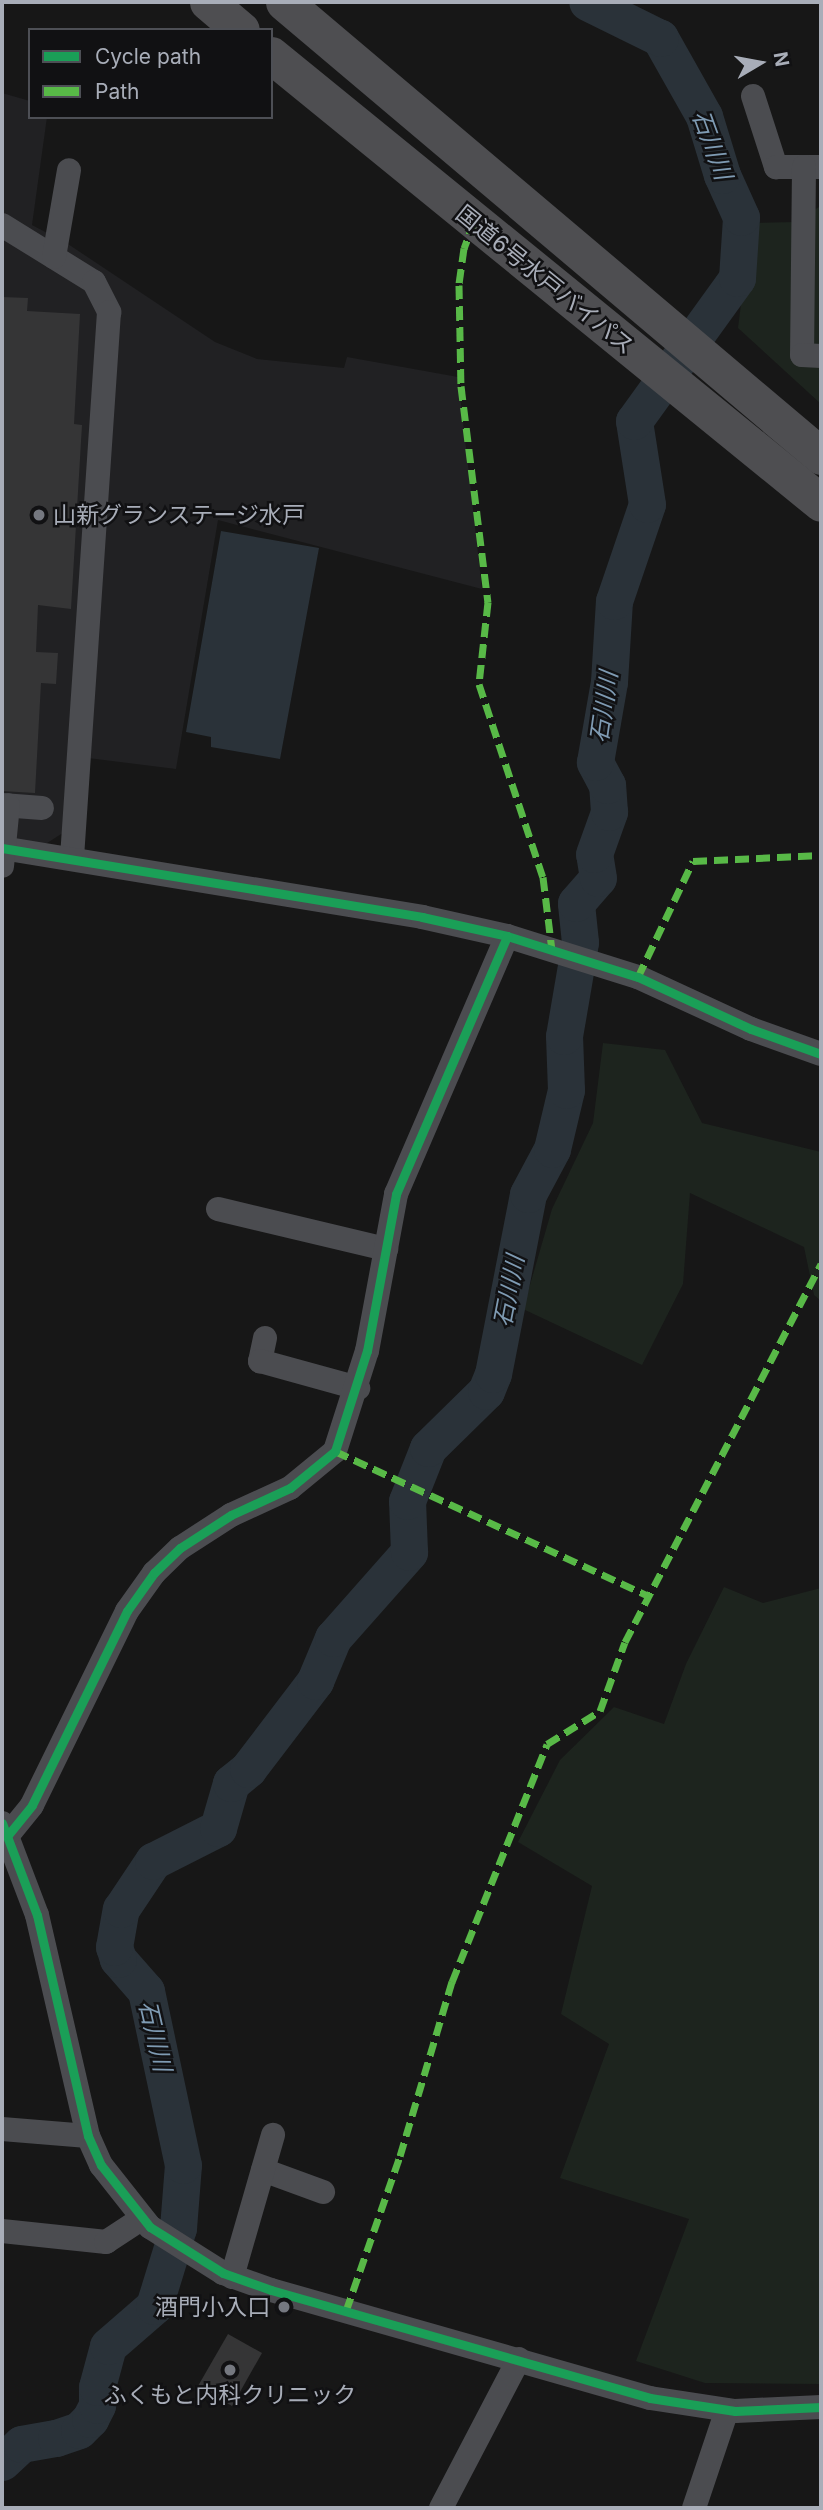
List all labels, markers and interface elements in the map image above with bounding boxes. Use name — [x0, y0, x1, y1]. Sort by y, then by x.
legend — [28, 28, 273, 119]
north arrow — [725, 28, 795, 98]
text: Cycle path — [95, 44, 201, 69]
text: N — [769, 50, 794, 68]
text: Path — [95, 79, 140, 104]
water label: 石川川 — [686, 106, 738, 184]
street label: 国道6号水戸バイパス — [450, 200, 640, 360]
place label: 山新グランステージ水戸 — [53, 501, 306, 529]
marker: 山新グランステージ水戸 — [31, 507, 47, 523]
water label: 石川川 — [585, 669, 623, 745]
water label: 石川川 — [488, 1253, 530, 1329]
water label: 石川川 — [133, 1998, 177, 2074]
place label: 酒門小入口 — [155, 2293, 270, 2321]
marker: 酒門小入口 — [276, 2299, 292, 2315]
marker: ふくもと内科クリニック — [222, 2362, 238, 2378]
place label: ふくもと内科クリニック — [104, 2381, 356, 2409]

